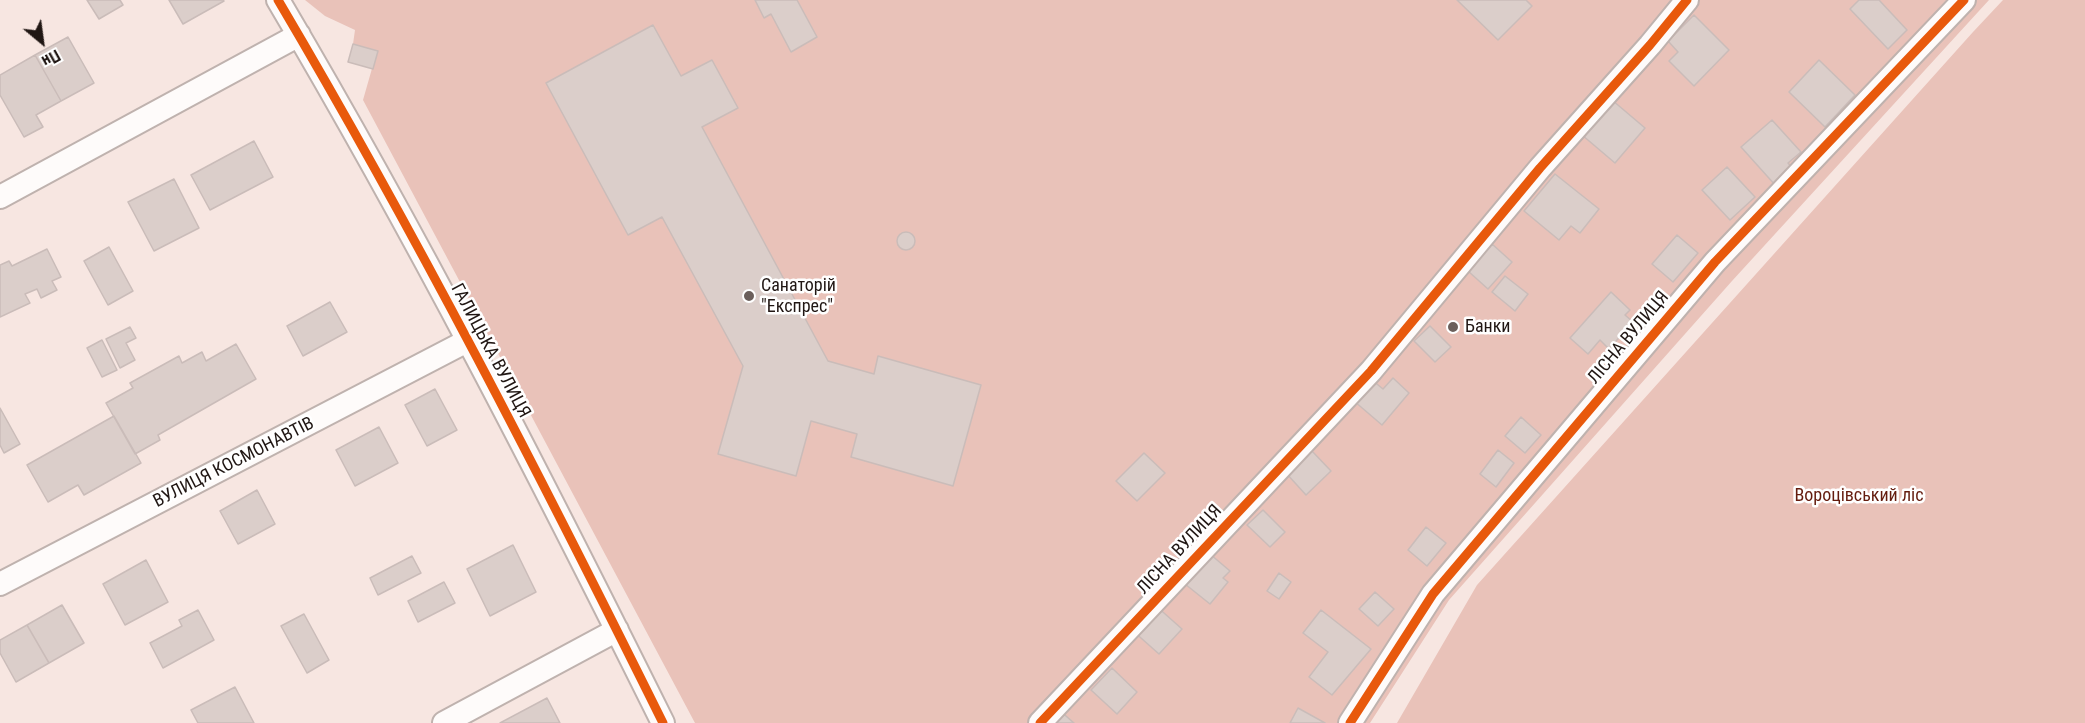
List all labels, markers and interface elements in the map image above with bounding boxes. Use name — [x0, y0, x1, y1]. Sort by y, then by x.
north arrow — [12, 12, 72, 72]
text: Пн — [39, 46, 63, 71]
place label: Санаторій "Експрес" — [761, 275, 836, 318]
street label: ГАЛИЦЬКА ВУЛИЦЯ — [446, 280, 534, 422]
street label: ЛІСНА ВУЛИЦЯ — [1584, 287, 1674, 389]
marker: Санаторій "Експрес" — [742, 289, 756, 303]
place label: Банки — [1465, 316, 1510, 338]
marker: Банки — [1446, 320, 1460, 334]
street label: ВУЛИЦЯ КОСМОНАВТІВ — [150, 413, 318, 513]
park label: Вороцівський ліс — [1794, 485, 1924, 507]
street label: ЛІСНА ВУЛИЦЯ — [1133, 501, 1227, 599]

